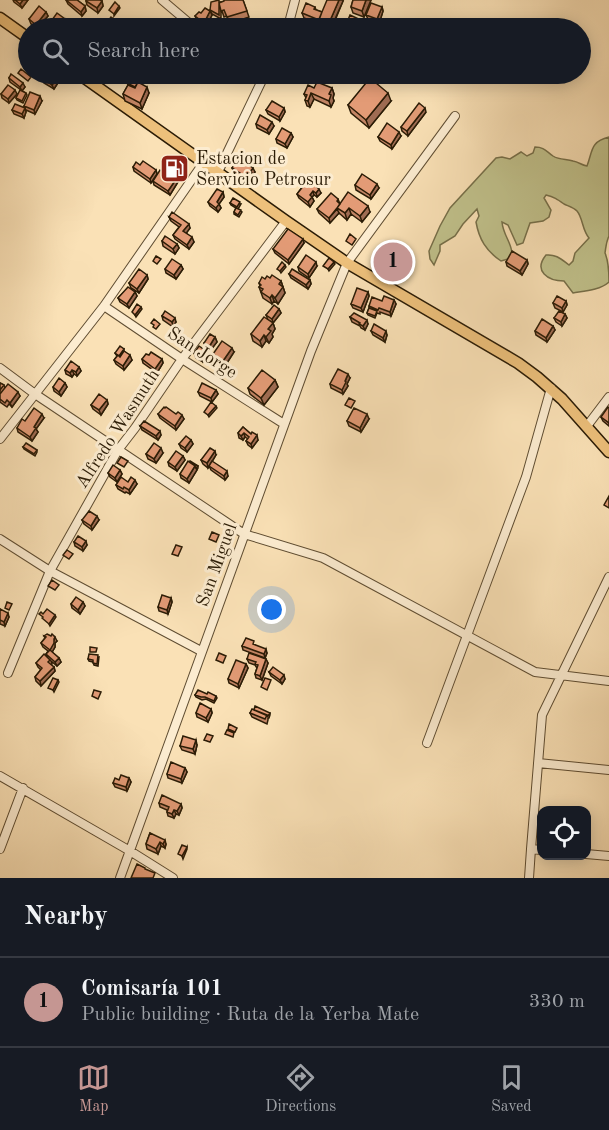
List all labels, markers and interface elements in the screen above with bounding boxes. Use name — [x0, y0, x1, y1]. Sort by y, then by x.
search box — [18, 18, 591, 84]
icon: search — [39, 35, 72, 68]
text: Search here — [87, 40, 200, 62]
place label: Estacion de Servicio Petrosur — [196, 150, 332, 189]
fuel station icon: Estacion de Servicio Petrosur — [159, 153, 191, 185]
pin: 1 — [374, 240, 412, 284]
street label: San Jorge — [164, 324, 240, 382]
street label: Alfredo Wasmuth — [73, 366, 163, 492]
street label: San Miguel — [194, 521, 240, 609]
your location — [257, 595, 286, 624]
map controls — [537, 806, 591, 860]
button: locate — [537, 806, 591, 860]
text: Nearby — [24, 904, 108, 930]
text: Comisaría 101 — [81, 978, 223, 1000]
text: 1 — [38, 992, 49, 1012]
text: 330 m — [529, 992, 585, 1012]
text: Public building · Ruta de la Yerba Mate — [81, 1005, 419, 1025]
tab: Map — [77, 1061, 110, 1117]
tab: Directions — [265, 1061, 336, 1117]
tab: Saved — [491, 1061, 532, 1117]

